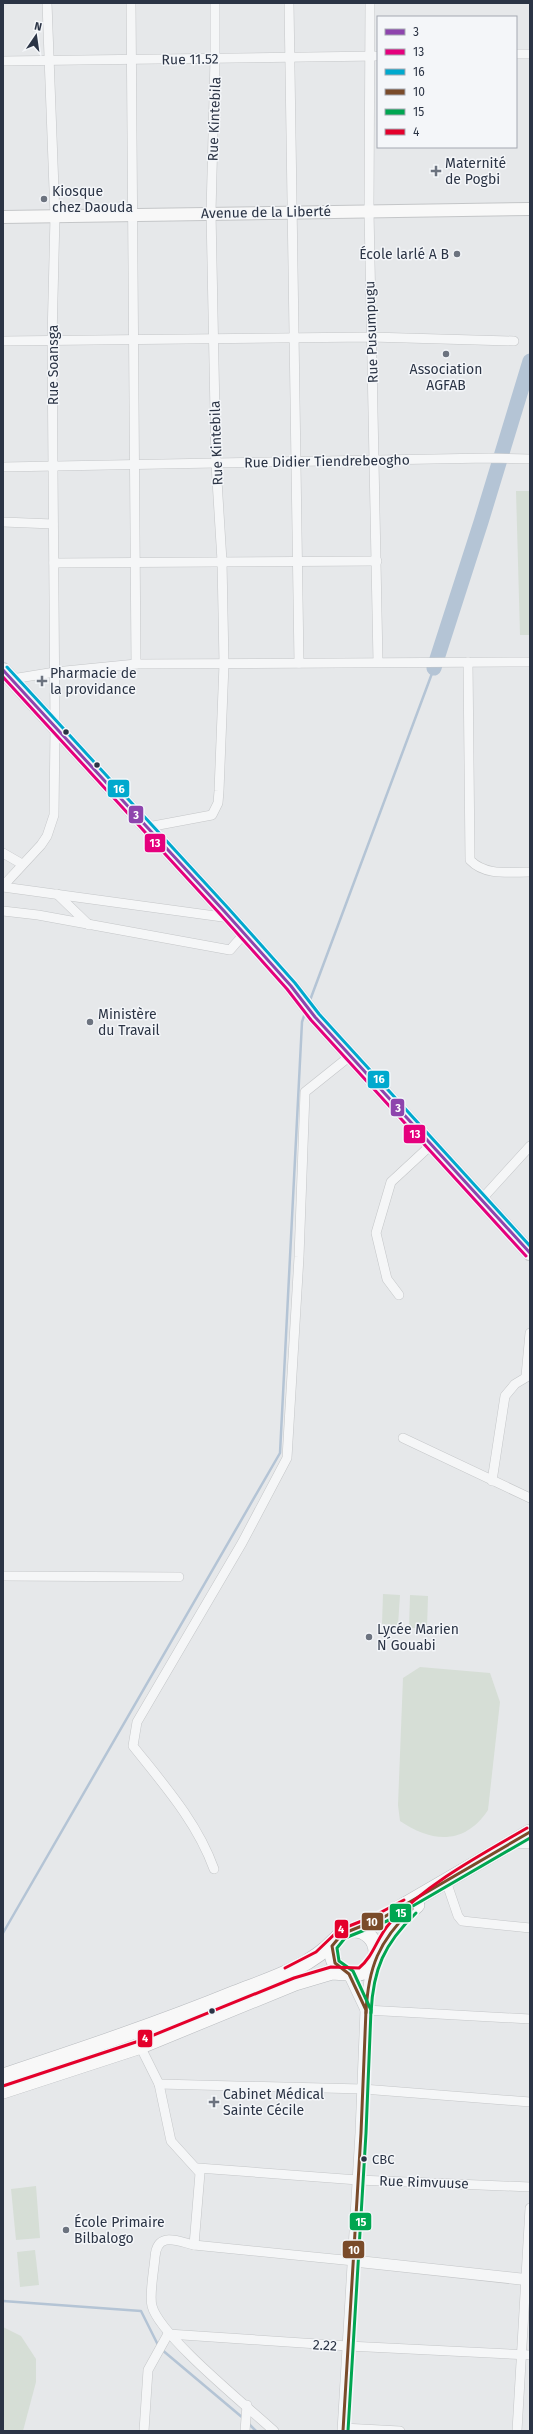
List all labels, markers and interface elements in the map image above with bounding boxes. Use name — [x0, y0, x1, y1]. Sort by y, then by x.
north arrow — [16, 16, 56, 56]
legend — [377, 16, 517, 148]
text: N — [33, 20, 43, 34]
text: 3 — [413, 25, 419, 39]
text: 13 — [413, 45, 424, 59]
street label: Rue 11.52 — [161, 51, 219, 68]
text: 16 — [413, 65, 425, 79]
street label: Rue Kintebila — [205, 76, 224, 162]
text: 10 — [413, 85, 425, 99]
text: 15 — [413, 105, 424, 119]
text: 4 — [413, 125, 420, 139]
place label: Maternité de Pogbi — [445, 155, 506, 188]
marker: Maternité de Pogbi — [430, 165, 442, 177]
place label: Kiosque chez Daouda — [52, 183, 133, 216]
marker: Kiosque chez Daouda — [39, 194, 49, 204]
street label: Avenue de la Liberté — [201, 203, 331, 222]
place label: École larlé A B — [359, 245, 449, 263]
marker: École larlé A B — [452, 249, 462, 259]
street label: Rue Pusumpugu — [361, 281, 382, 383]
street label: Rue Soansga — [45, 325, 62, 405]
marker: Association AGFAB — [441, 349, 451, 359]
place label: Association AGFAB — [410, 361, 482, 394]
street label: Rue Kintebila — [207, 400, 226, 486]
street label: Rue Didier Tiendrebeogho — [244, 452, 410, 471]
place label: Pharmacie de la providance — [50, 665, 137, 698]
marker: Pharmacie de la providance — [37, 676, 47, 686]
unlabelled marker — [61, 727, 71, 737]
unlabelled marker — [92, 760, 102, 770]
line badge: 16 — [107, 779, 130, 798]
text: 16 — [113, 783, 125, 796]
line badge: 3 — [128, 805, 144, 824]
text: 3 — [132, 809, 139, 822]
line badge: 13 — [144, 833, 166, 853]
text: 13 — [150, 837, 161, 850]
place label: Ministère du Travail — [98, 1006, 160, 1039]
marker: Ministère du Travail — [85, 1017, 95, 1027]
line badge: 16 — [367, 1070, 390, 1089]
text: 16 — [373, 1073, 385, 1086]
line badge: 3 — [390, 1098, 405, 1117]
text: 3 — [394, 1102, 401, 1115]
line badge: 13 — [403, 1124, 426, 1144]
text: 13 — [410, 1128, 421, 1141]
place label: Lycée Marien N´Gouabi — [377, 1621, 459, 1654]
marker: Lycée Marien N´Gouabi — [364, 1632, 374, 1642]
line badge: 15 — [389, 1903, 412, 1923]
text: 15 — [396, 1907, 407, 1920]
line badge: 10 — [361, 1912, 384, 1931]
text: 10 — [366, 1916, 378, 1929]
line badge: 4 — [334, 1919, 349, 1939]
text: 4 — [338, 1923, 344, 1936]
unlabelled marker — [207, 2006, 217, 2016]
line badge: 4 — [137, 2029, 153, 2048]
text: 4 — [142, 2032, 148, 2045]
place label: Cabinet Médical Sainte Cécile — [223, 2086, 324, 2119]
marker: Cabinet Médical Sainte Cécile — [208, 2096, 220, 2108]
place label: CBC — [372, 2152, 395, 2167]
marker: CBC — [359, 2154, 369, 2164]
street label: Rue Rimvuuse — [379, 2172, 469, 2193]
line badge: 15 — [349, 2212, 372, 2231]
place label: École Primaire Bilbalogo — [74, 2213, 165, 2247]
text: 15 — [356, 2216, 367, 2229]
marker: École Primaire Bilbalogo — [61, 2225, 71, 2235]
line badge: 10 — [342, 2240, 365, 2259]
text: 10 — [348, 2244, 360, 2257]
street label: 2.22 — [312, 2336, 338, 2355]

